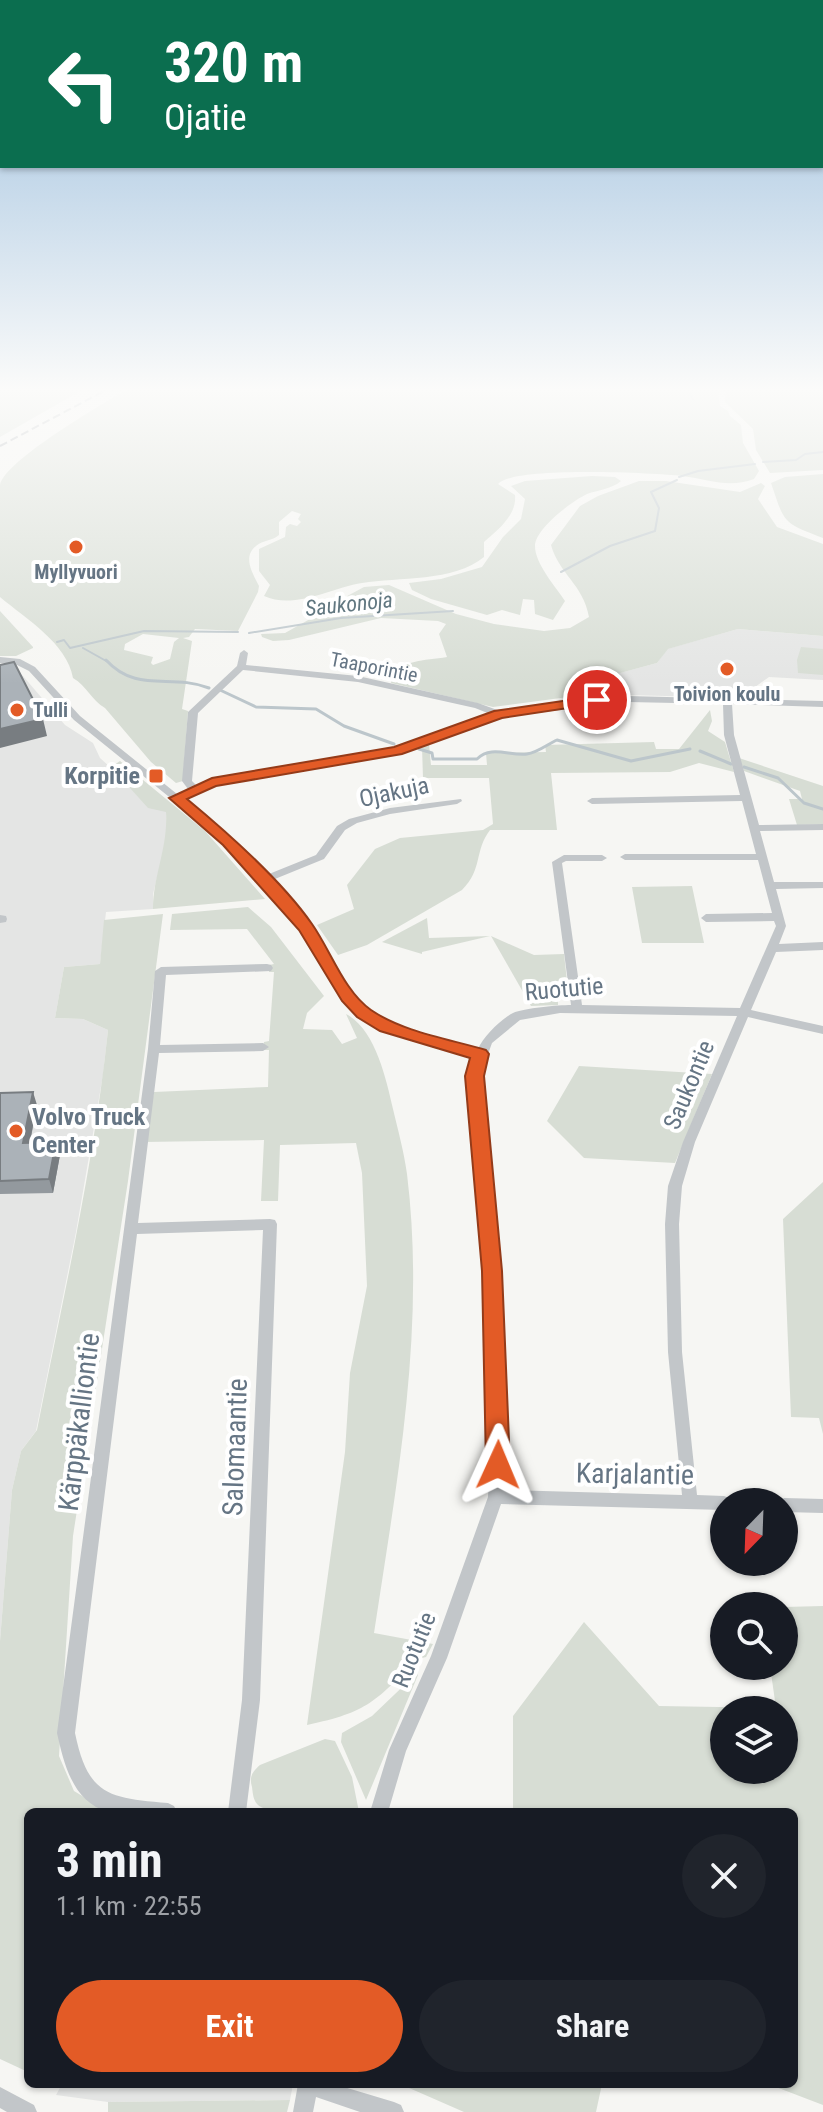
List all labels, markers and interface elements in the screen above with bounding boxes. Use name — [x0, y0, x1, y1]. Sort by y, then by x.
text: 320 m — [164, 30, 303, 96]
icon: left — [32, 32, 136, 136]
text: Ojatie — [164, 97, 247, 139]
marker: Myllyvuori — [67, 538, 85, 556]
place label: Myllyvuori — [34, 560, 118, 584]
water label: Saukonoja — [304, 587, 394, 621]
street label: Taaporintie — [328, 647, 420, 687]
marker: Toivion koulu — [718, 660, 736, 678]
pin — [563, 666, 631, 734]
icon: arrive — [575, 678, 619, 722]
place label: Toivion koulu — [674, 682, 780, 706]
place label: Tulli — [33, 698, 68, 722]
marker: Tulli — [8, 701, 26, 719]
place label: Korpitie — [64, 762, 140, 790]
marker: Korpitie — [147, 767, 165, 785]
street label: Ojakuja — [357, 771, 431, 813]
street label: Ruotutie — [523, 972, 605, 1006]
street label: Saukontie — [658, 1036, 720, 1134]
place label: Volvo Truck Center — [32, 1103, 146, 1159]
marker: Volvo Truck Center — [7, 1122, 25, 1140]
street label: Kärppäkalliontie — [52, 1331, 106, 1513]
street label: Salomaantie — [216, 1378, 254, 1516]
position arrow — [456, 1423, 540, 1507]
street label: Karjalantie — [576, 1456, 694, 1492]
north arrow — [710, 1488, 798, 1576]
map controls — [710, 1488, 798, 1784]
button: search — [710, 1592, 798, 1680]
street label: Ruotutie — [386, 1608, 442, 1692]
button: layers — [710, 1696, 798, 1784]
text: 3 min — [56, 1832, 163, 1889]
button: close — [682, 1834, 766, 1918]
text: 1.1 km · 22:55 — [56, 1891, 201, 1921]
button: Exit — [56, 1980, 403, 2072]
button: Share — [419, 1980, 766, 2072]

